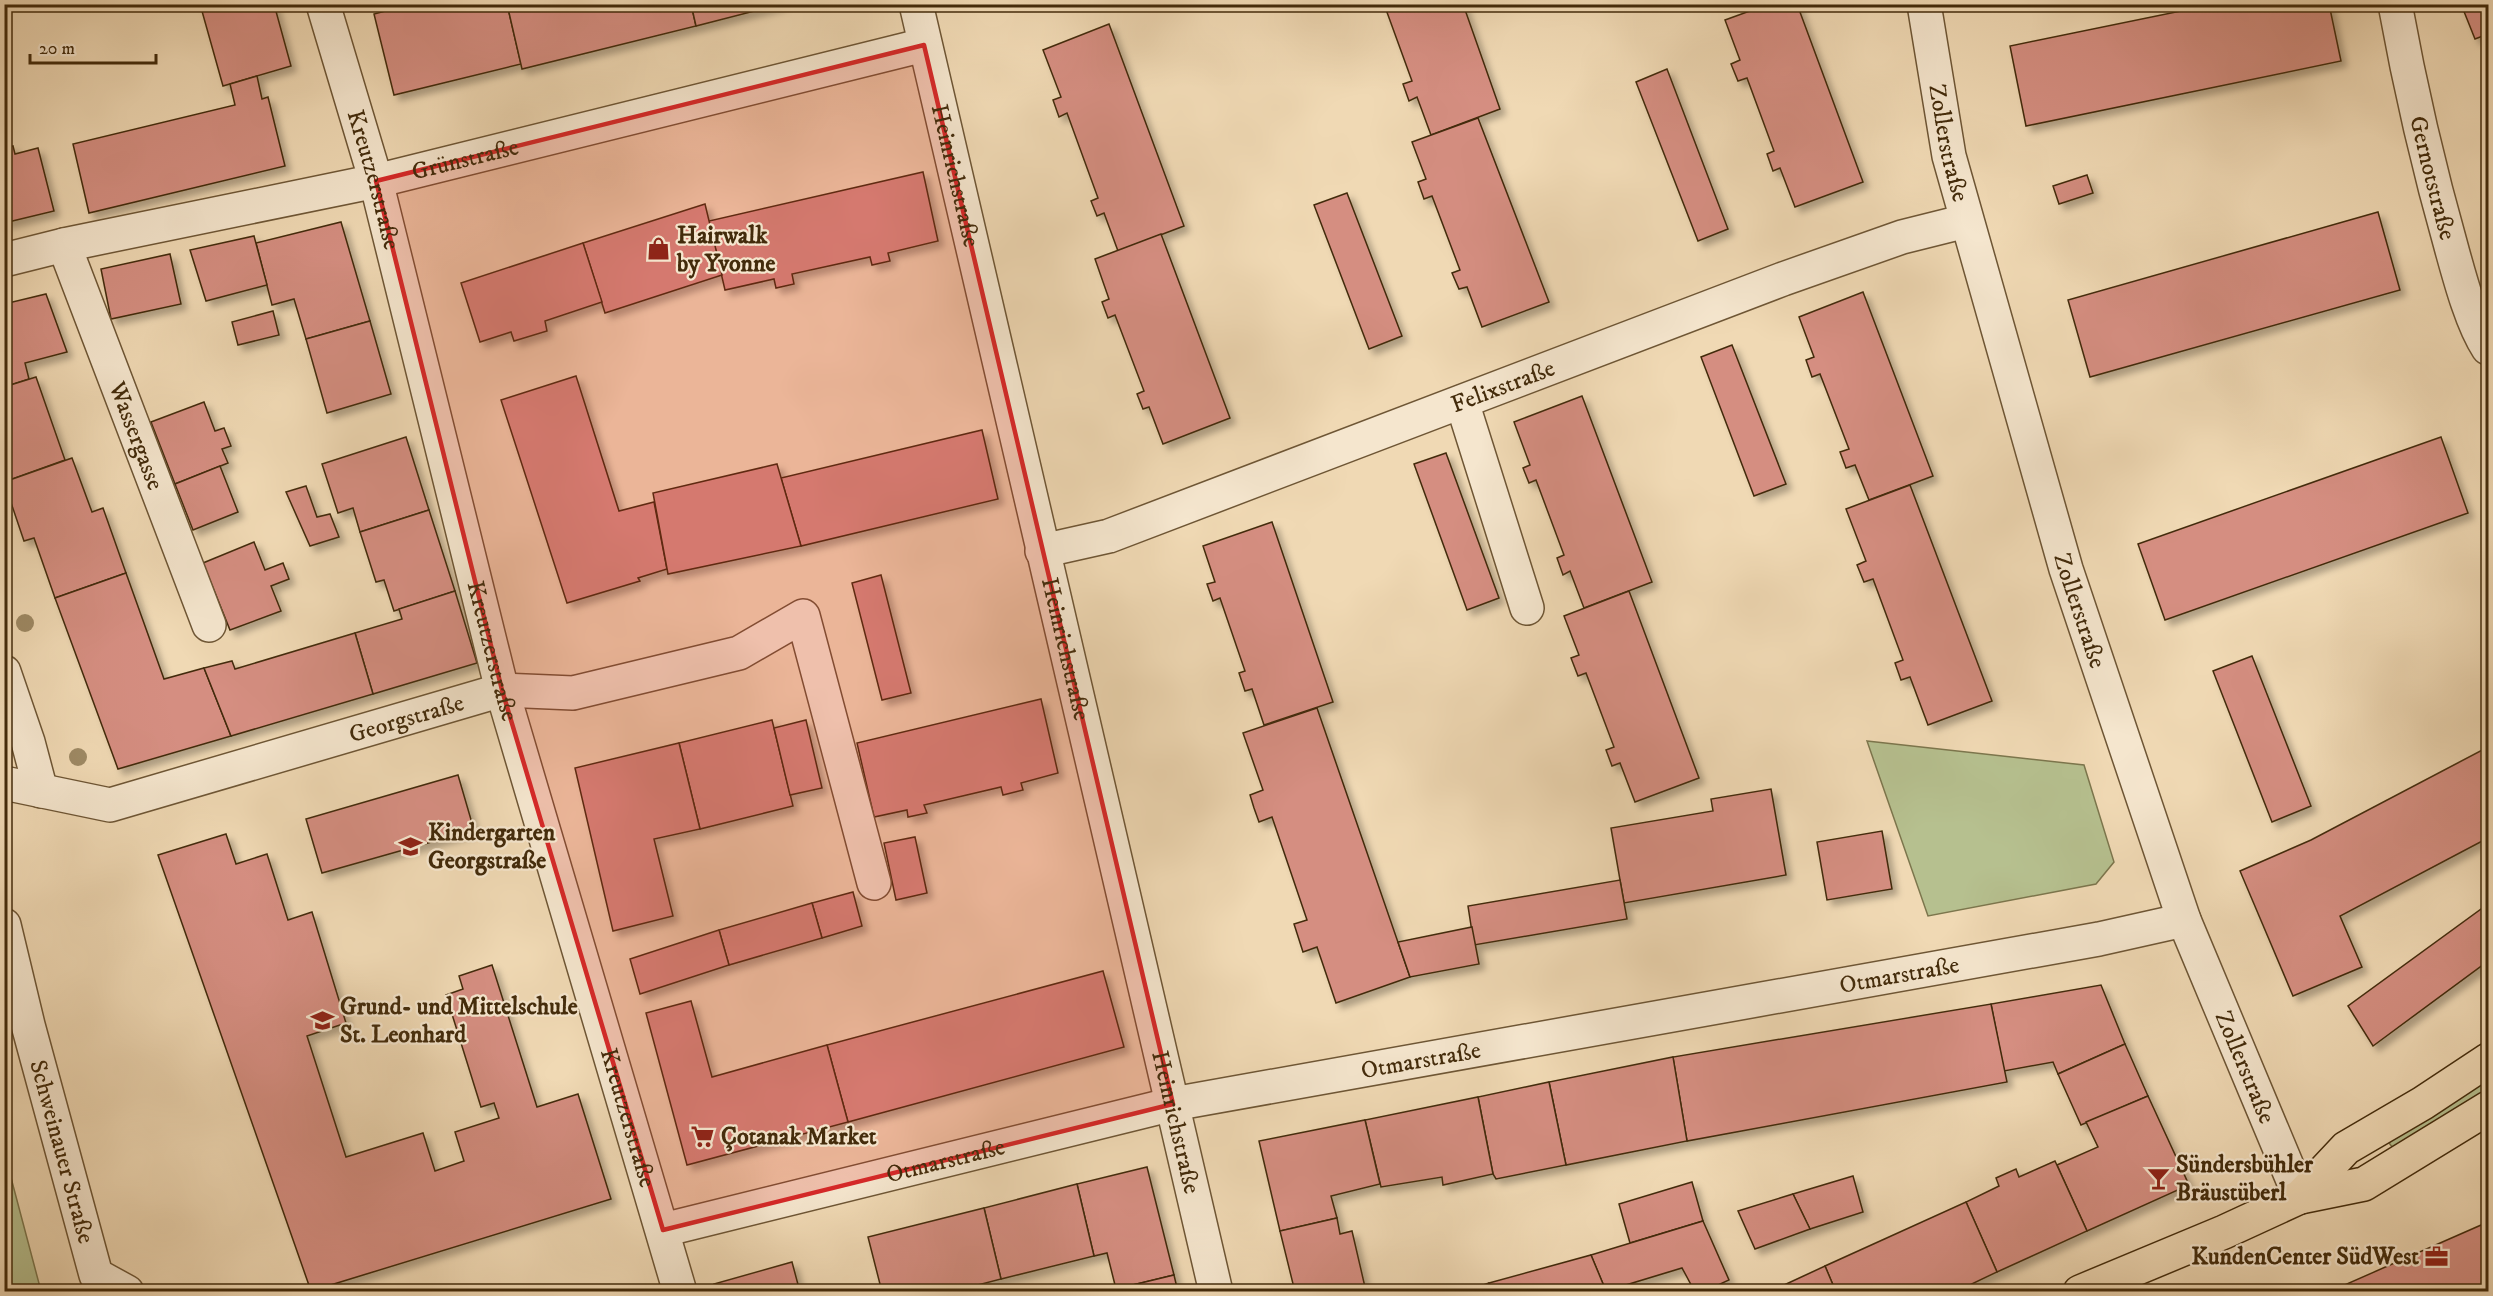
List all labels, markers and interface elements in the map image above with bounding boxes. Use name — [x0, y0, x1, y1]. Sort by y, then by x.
scale bar — [30, 27, 156, 65]
text: 20 m — [39, 38, 75, 60]
street label: Zollerstraße — [1921, 82, 1975, 205]
street label: Heinrichstraße — [924, 101, 986, 250]
street label: Kreutzerstraße — [340, 107, 406, 253]
street label: Gernotstraße — [2402, 113, 2462, 244]
street label: Grünstraße — [409, 132, 522, 188]
place label: Hairwalk by Yvonne — [676, 221, 776, 279]
shop icon: Hairwalk by Yvonne — [646, 236, 672, 262]
street label: Felixstraße — [1447, 353, 1559, 420]
street label: Wassergasse — [101, 377, 170, 494]
street label: Zollerstraße — [2046, 550, 2112, 672]
street label: Heinrichstraße — [1034, 575, 1096, 723]
street label: Kreutzerstraße — [460, 578, 524, 725]
street label: Georgstraße — [346, 688, 468, 750]
place label: Kindergarten Georgstraße — [428, 818, 556, 876]
school or university icon: Kindergarten Georgstraße — [397, 833, 423, 859]
street label: Otmarstraße — [1837, 950, 1962, 1001]
place label: Grund- und Mittelschule St. Leonhard — [340, 992, 578, 1050]
street label: Zollerstraße — [2208, 1006, 2282, 1128]
school or university icon: Grund- und Mittelschule St. Leonhard — [309, 1007, 335, 1033]
street label: Otmarstraße — [1359, 1035, 1483, 1086]
street label: Kreutzerstraße — [593, 1045, 662, 1191]
street label: Heinrichstraße — [1144, 1048, 1207, 1197]
street label: Schweinauer Straße — [22, 1057, 101, 1247]
place label: Çotanak Market — [721, 1122, 877, 1152]
supermarket icon: Çotanak Market — [690, 1123, 716, 1149]
street label: Otmarstraße — [883, 1132, 1008, 1190]
place label: Sündersbühler Bräustüberl — [2176, 1150, 2314, 1208]
bar icon: Sündersbühler Bräustüberl — [2145, 1165, 2171, 1191]
place label: KundenCenter SüdWest — [2191, 1242, 2419, 1272]
office icon: KundenCenter SüdWest — [2424, 1243, 2450, 1269]

